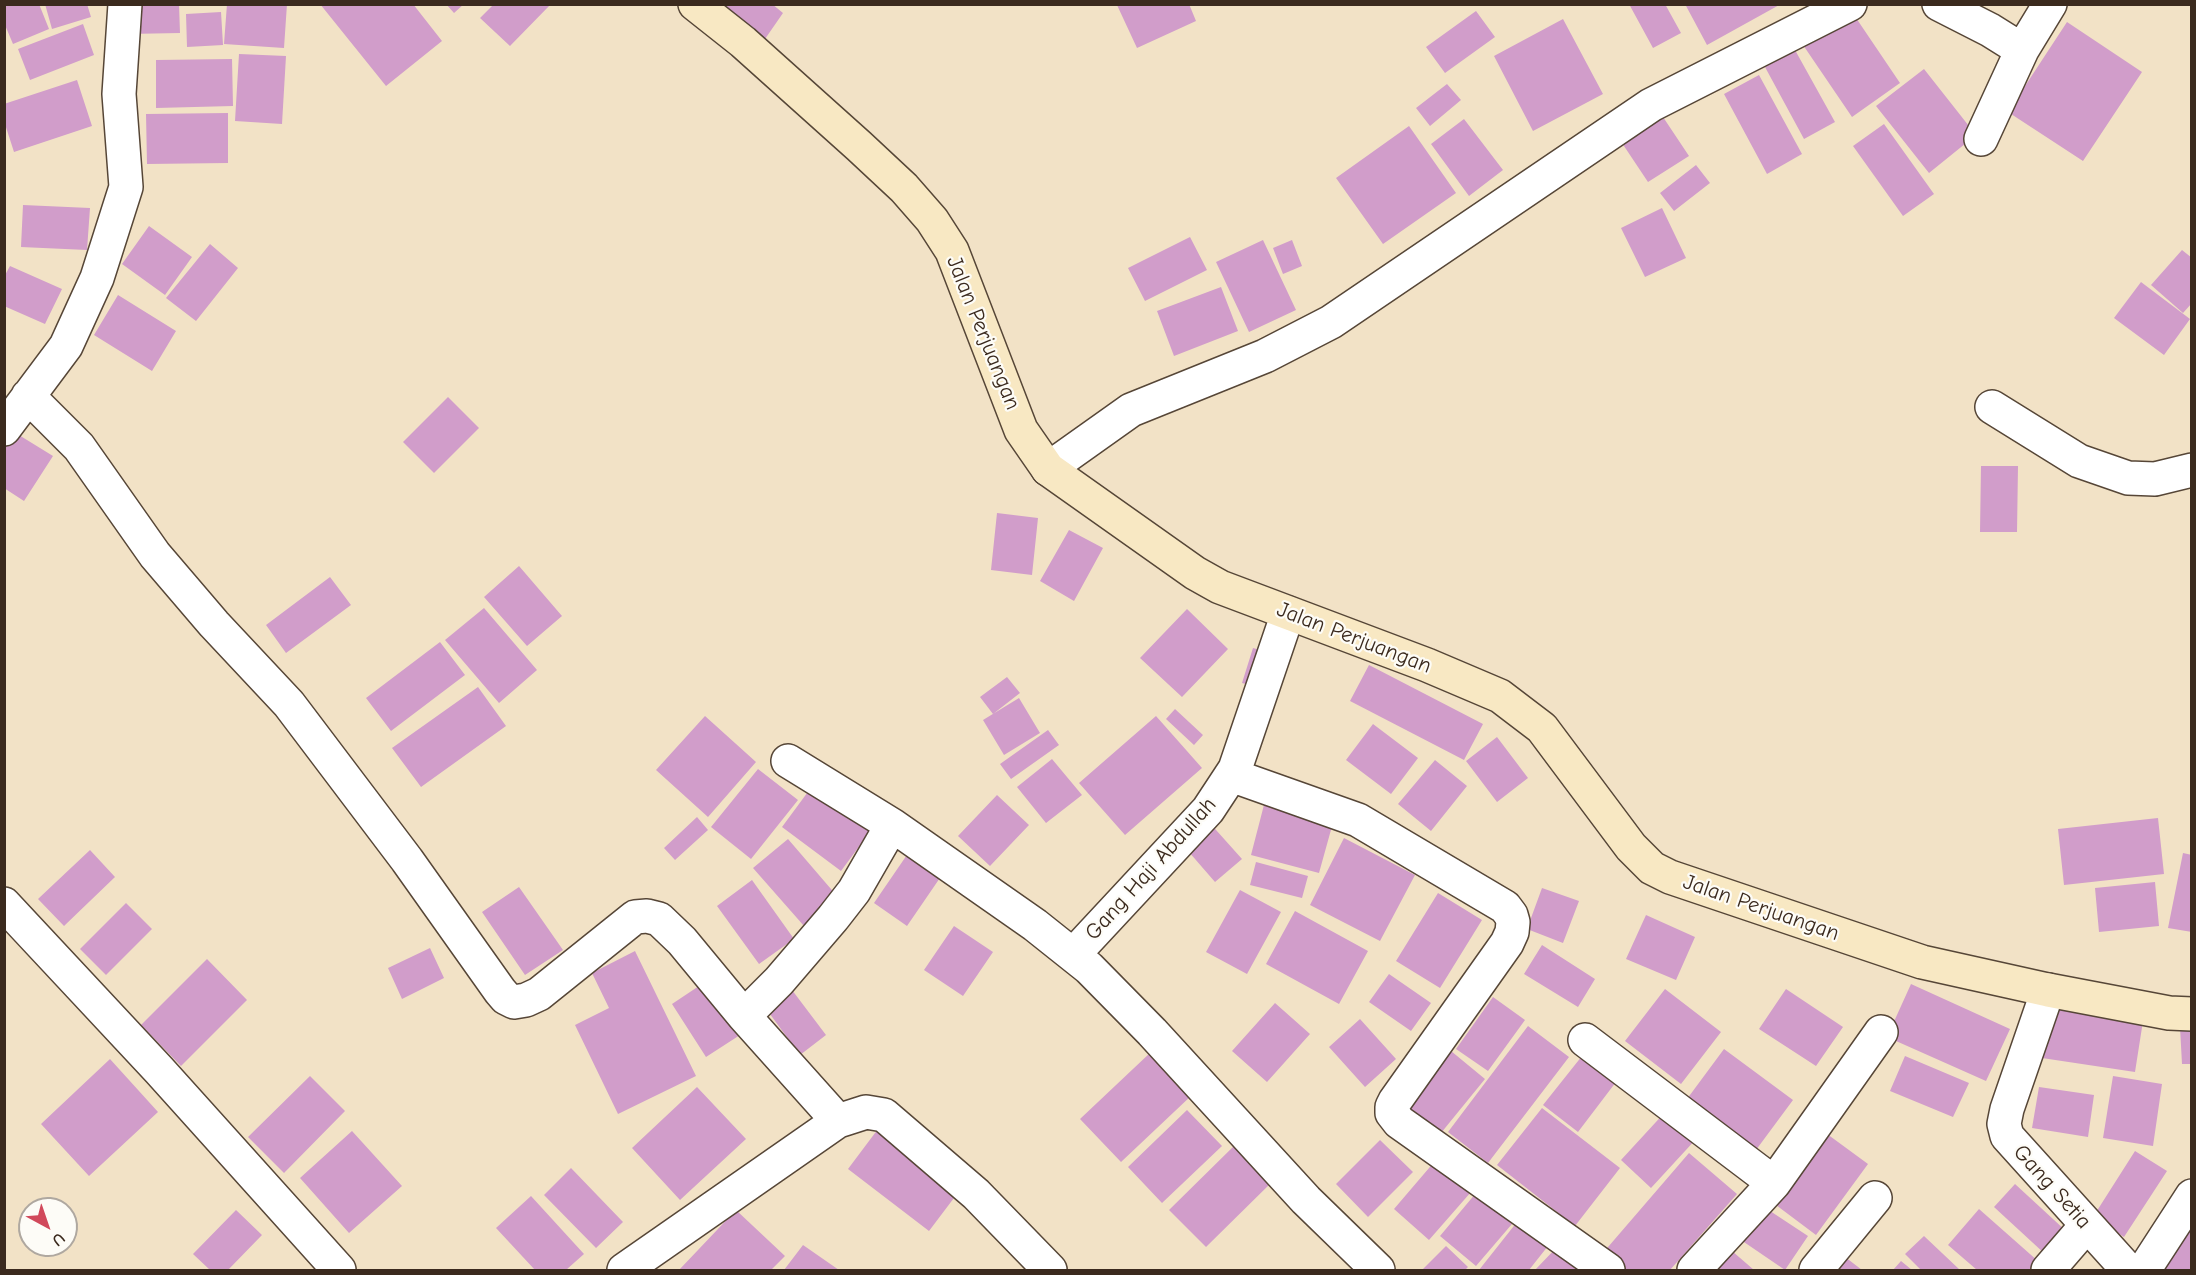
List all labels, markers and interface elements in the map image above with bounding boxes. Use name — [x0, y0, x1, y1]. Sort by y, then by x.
street label: Jalan Perjuangan — [940, 252, 1026, 414]
street label: Jalan Perjuangan — [1273, 596, 1435, 680]
street label: Gang Haji Abdullah — [1080, 792, 1222, 946]
street label: Jalan Perjuangan — [1679, 869, 1843, 947]
street label: Gang Setia — [2007, 1139, 2097, 1235]
north arrow — [18, 1197, 78, 1257]
text: U — [48, 1229, 68, 1250]

